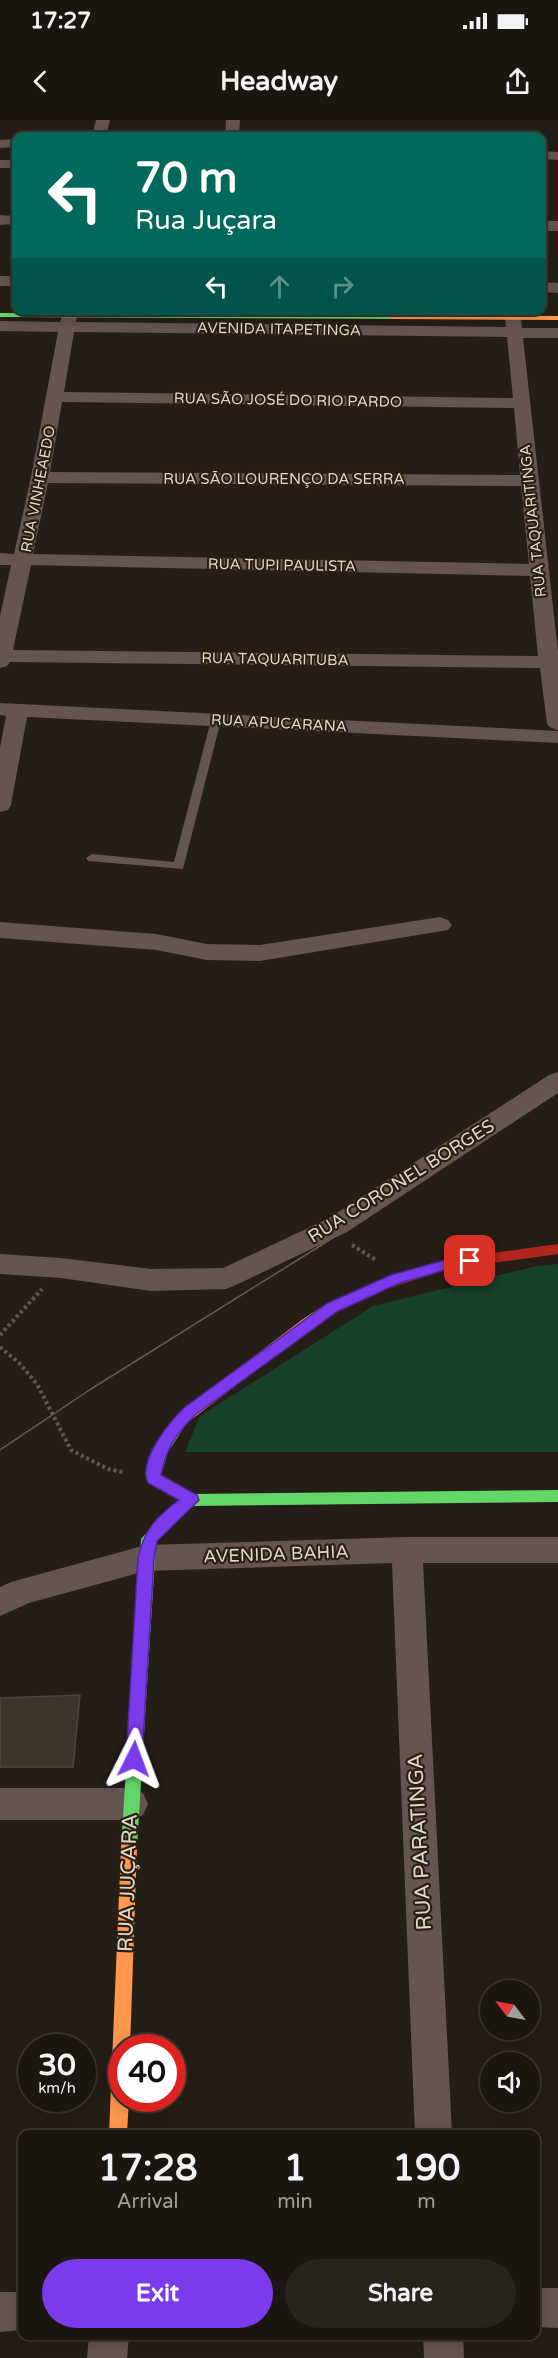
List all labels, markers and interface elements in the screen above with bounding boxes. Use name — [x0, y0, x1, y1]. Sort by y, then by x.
text: 17:27 — [30, 8, 91, 34]
icon: back — [24, 65, 57, 98]
text: Headway — [220, 65, 338, 98]
icon: share — [501, 65, 534, 98]
text: 70 m — [135, 153, 237, 204]
icon: left — [36, 156, 114, 234]
text: Rua Juçara — [135, 204, 277, 237]
icon: left — [200, 270, 233, 303]
icon: ahead — [263, 270, 296, 303]
icon: right — [326, 270, 359, 303]
street label: AVENIDA ITAPETINGA — [197, 319, 361, 339]
street label: RUA SÃO JOSÉ DO RIO PARDO — [174, 389, 402, 411]
street label: RUA VINHEAEDO — [17, 424, 59, 554]
street label: RUA TAQUARITINGA — [516, 444, 550, 598]
street label: RUA SÃO LOURENÇO DA SERRA — [163, 470, 405, 488]
street label: RUA TUPI PAULISTA — [208, 555, 356, 575]
street label: RUA TAQUARITUBA — [201, 649, 349, 669]
street label: RUA APUCARANA — [211, 710, 347, 736]
street label: RUA CORONEL BORGES — [304, 1115, 498, 1247]
pin — [444, 1235, 495, 1286]
icon: arrive — [453, 1244, 486, 1277]
street label: AVENIDA BAHIA — [203, 1540, 349, 1568]
position arrow — [102, 1727, 166, 1791]
street label: RUA PARATINGA — [403, 1753, 437, 1931]
street label: RUA JUÇARA — [113, 1814, 143, 1952]
north arrow — [480, 1980, 540, 2040]
map controls — [480, 1980, 540, 2112]
speed limit sign: 40 — [108, 2034, 186, 2112]
text: 30 — [38, 2047, 76, 2084]
button: sound — [480, 2052, 540, 2112]
text: km/h — [38, 2079, 76, 2097]
text: 17:28 — [98, 2147, 198, 2190]
text: 1 — [284, 2147, 306, 2190]
text: 190 — [392, 2147, 460, 2190]
text: Arrival — [117, 2190, 179, 2214]
text: min — [277, 2190, 313, 2214]
text: m — [417, 2190, 436, 2214]
button: Exit — [42, 2259, 273, 2328]
button: Share — [285, 2259, 516, 2328]

